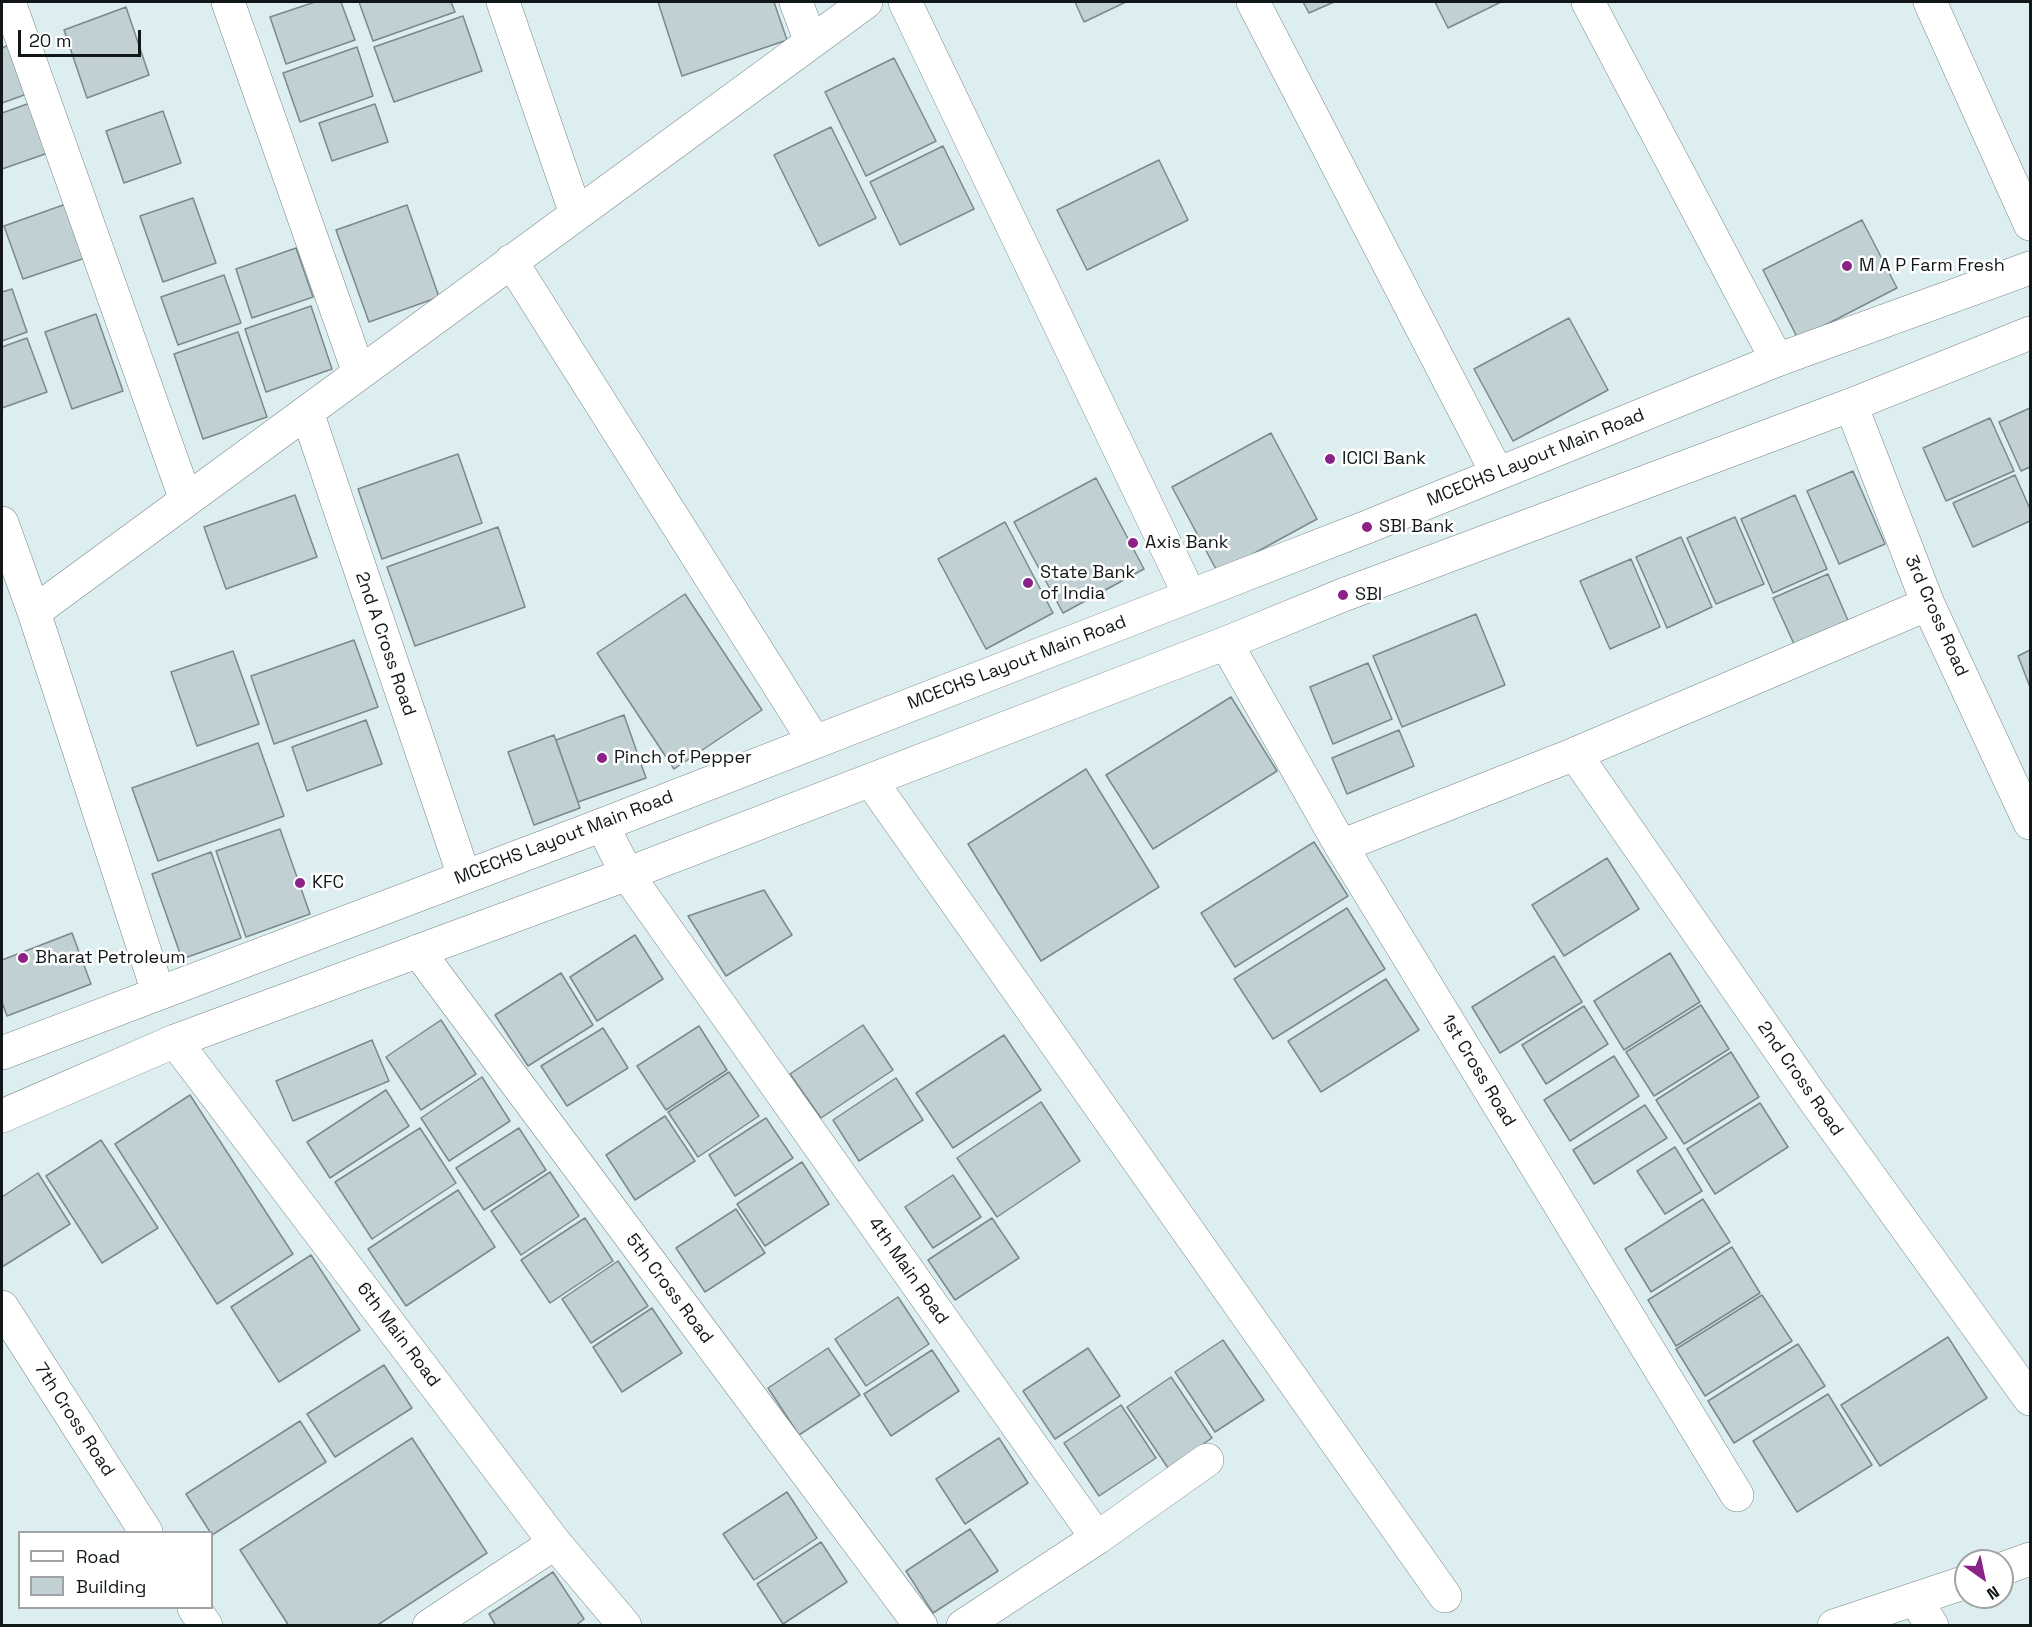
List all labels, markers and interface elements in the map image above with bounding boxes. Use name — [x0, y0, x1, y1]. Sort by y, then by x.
scale bar — [21, 18, 144, 56]
text: 20 m — [29, 29, 72, 52]
place label: M A P Farm Fresh — [1859, 255, 2005, 277]
marker: M A P Farm Fresh — [1840, 259, 1854, 273]
street label: MCECHS Layout Main Road — [1424, 404, 1648, 512]
place label: ICICI Bank — [1342, 448, 1426, 470]
marker: ICICI Bank — [1323, 452, 1337, 466]
place label: SBI Bank — [1379, 516, 1454, 538]
marker: SBI Bank — [1360, 520, 1374, 534]
place label: Axis Bank — [1145, 532, 1229, 554]
marker: Axis Bank — [1126, 536, 1140, 550]
street label: 3rd Cross Road — [1900, 552, 1972, 680]
place label: State Bank of India — [1040, 562, 1135, 604]
street label: 2nd A Cross Road — [350, 569, 420, 719]
marker: State Bank of India — [1021, 576, 1035, 590]
place label: SBI — [1355, 584, 1382, 606]
marker: SBI — [1336, 588, 1350, 602]
street label: MCECHS Layout Main Road — [905, 611, 1129, 715]
place label: Pinch of Pepper — [614, 747, 752, 769]
marker: Pinch of Pepper — [595, 751, 609, 765]
street label: MCECHS Layout Main Road — [452, 786, 676, 890]
place label: KFC — [312, 872, 344, 894]
marker: KFC — [293, 876, 307, 890]
place label: Bharat Petroleum — [35, 947, 186, 969]
marker: Bharat Petroleum — [16, 951, 30, 965]
street label: 1st Cross Road — [1436, 1011, 1520, 1131]
street label: 2nd Cross Road — [1752, 1018, 1848, 1140]
street label: 4th Main Road — [863, 1213, 953, 1329]
street label: 5th Cross Road — [621, 1230, 717, 1348]
street label: 6th Main Road — [352, 1279, 444, 1391]
street label: 7th Cross Road — [29, 1359, 119, 1481]
legend — [18, 1531, 213, 1609]
text: Road — [76, 1545, 120, 1568]
north arrow — [1954, 1549, 2014, 1609]
text: Building — [76, 1575, 146, 1598]
text: N — [1983, 1581, 2003, 1605]

